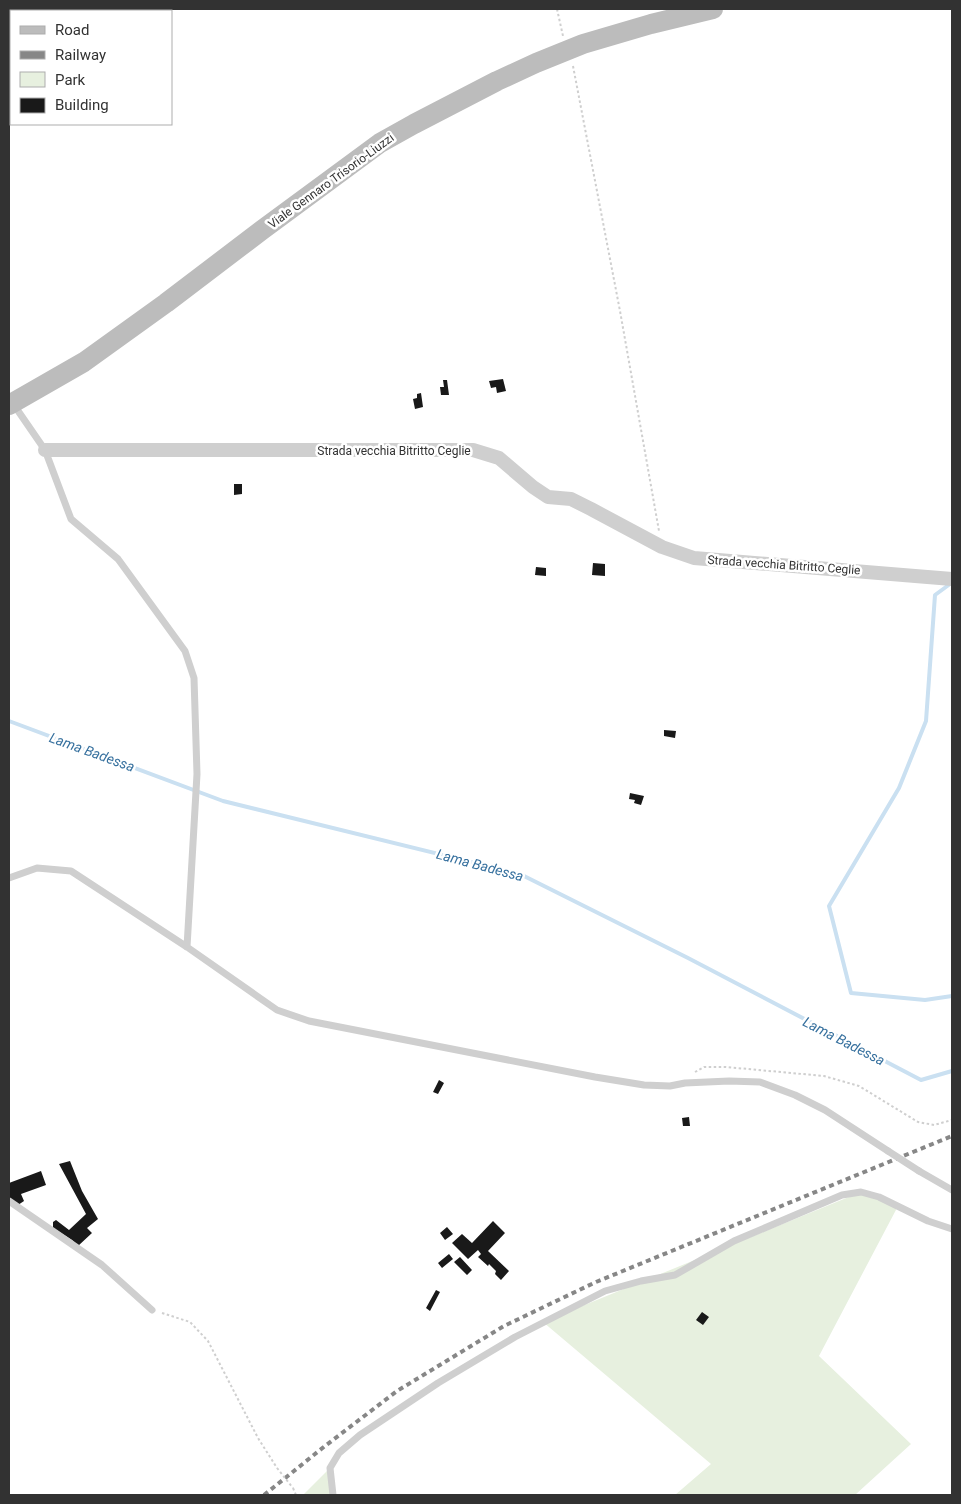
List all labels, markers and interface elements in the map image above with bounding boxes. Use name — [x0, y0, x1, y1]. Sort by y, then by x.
legend — [10, 10, 172, 125]
text: Road — [55, 21, 89, 39]
text: Railway — [55, 46, 106, 64]
text: Park — [55, 71, 86, 89]
text: Building — [55, 96, 109, 114]
street label: Viale Gennaro Trisorio-Liuzzi — [265, 131, 397, 231]
street label: Strada vecchia Bitritto Ceglie — [317, 444, 471, 458]
street label: Strada vecchia Bitritto Ceglie — [707, 553, 861, 577]
water label: Lama Badessa — [47, 729, 137, 775]
water label: Lama Badessa — [435, 846, 525, 884]
water label: Lama Badessa — [800, 1014, 888, 1068]

